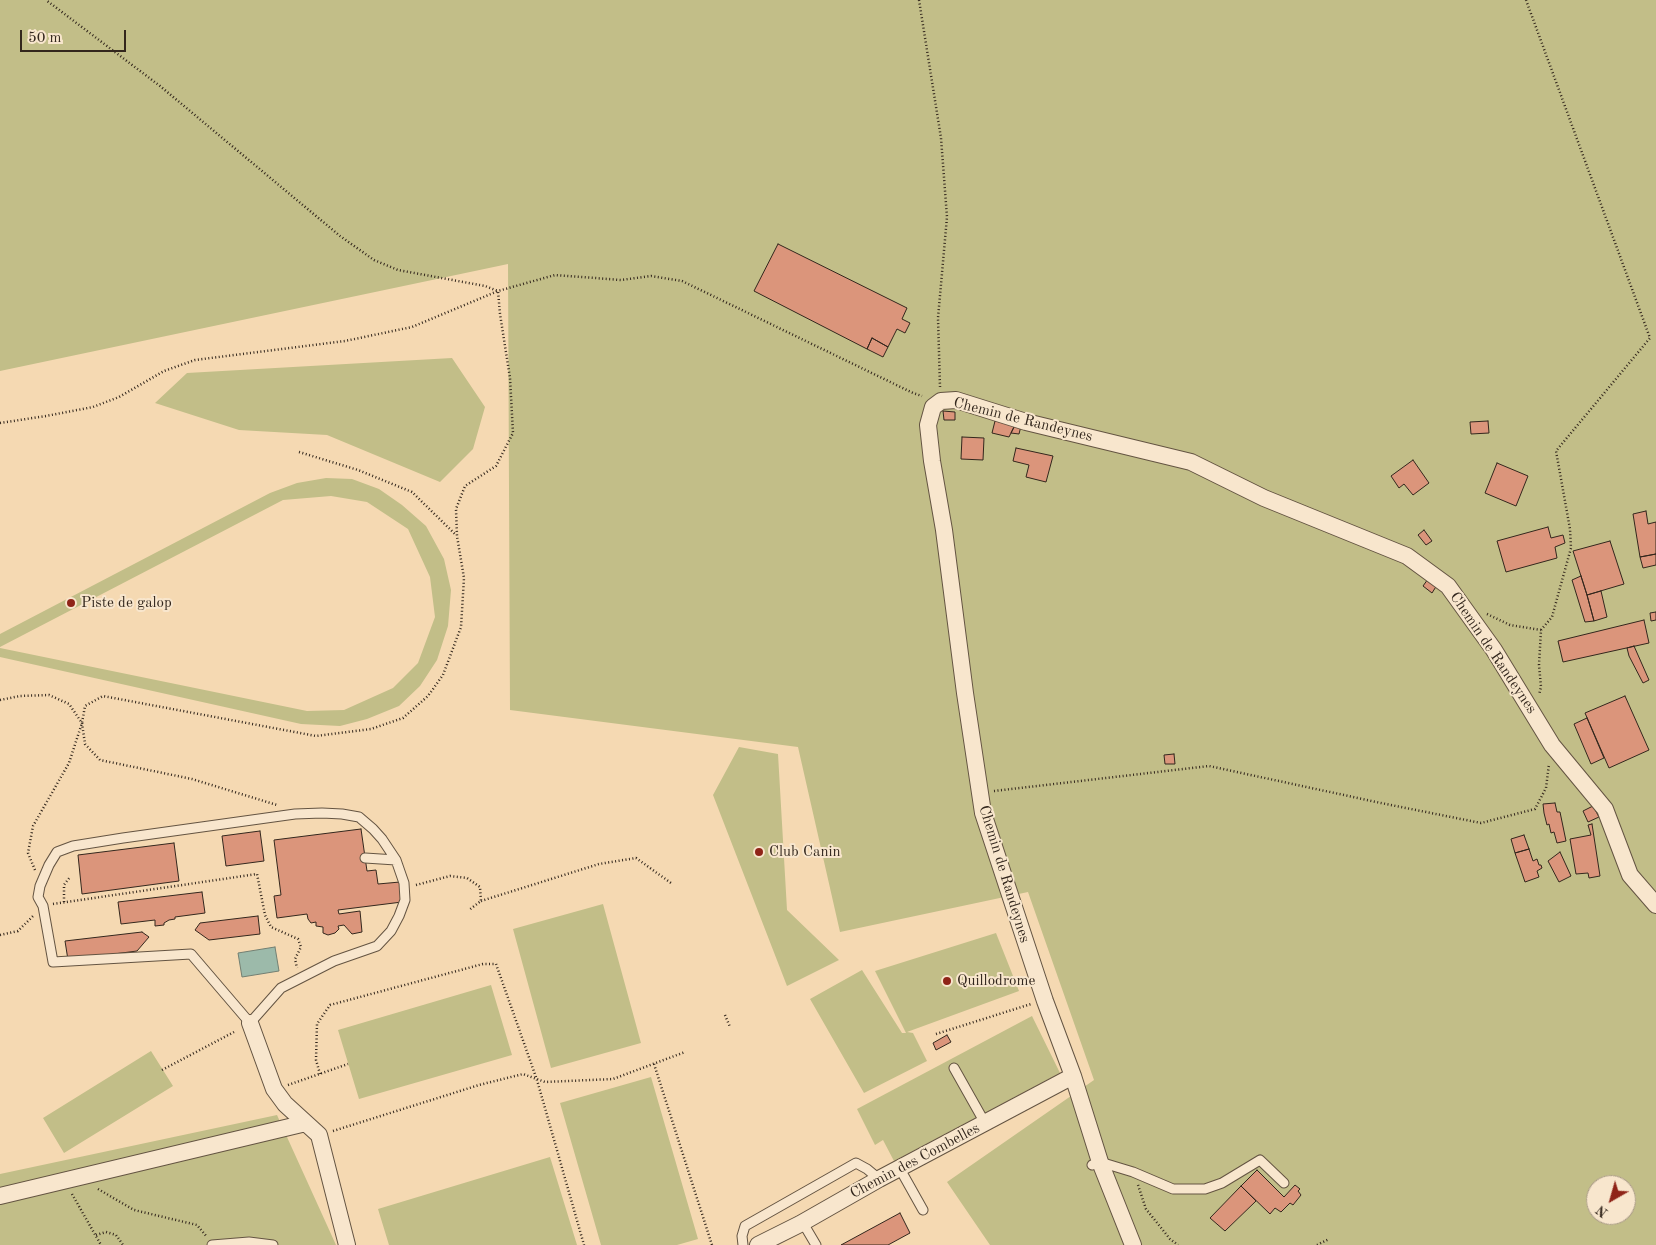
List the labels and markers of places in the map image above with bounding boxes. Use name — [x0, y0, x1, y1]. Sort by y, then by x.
place label: Piste de galop — [81, 594, 172, 612]
marker: Piste de galop — [65, 597, 77, 609]
place label: Club Canin — [769, 843, 841, 861]
marker: Club Canin — [753, 846, 765, 858]
place label: Quillodrome — [957, 972, 1035, 990]
marker: Quillodrome — [941, 975, 953, 987]

